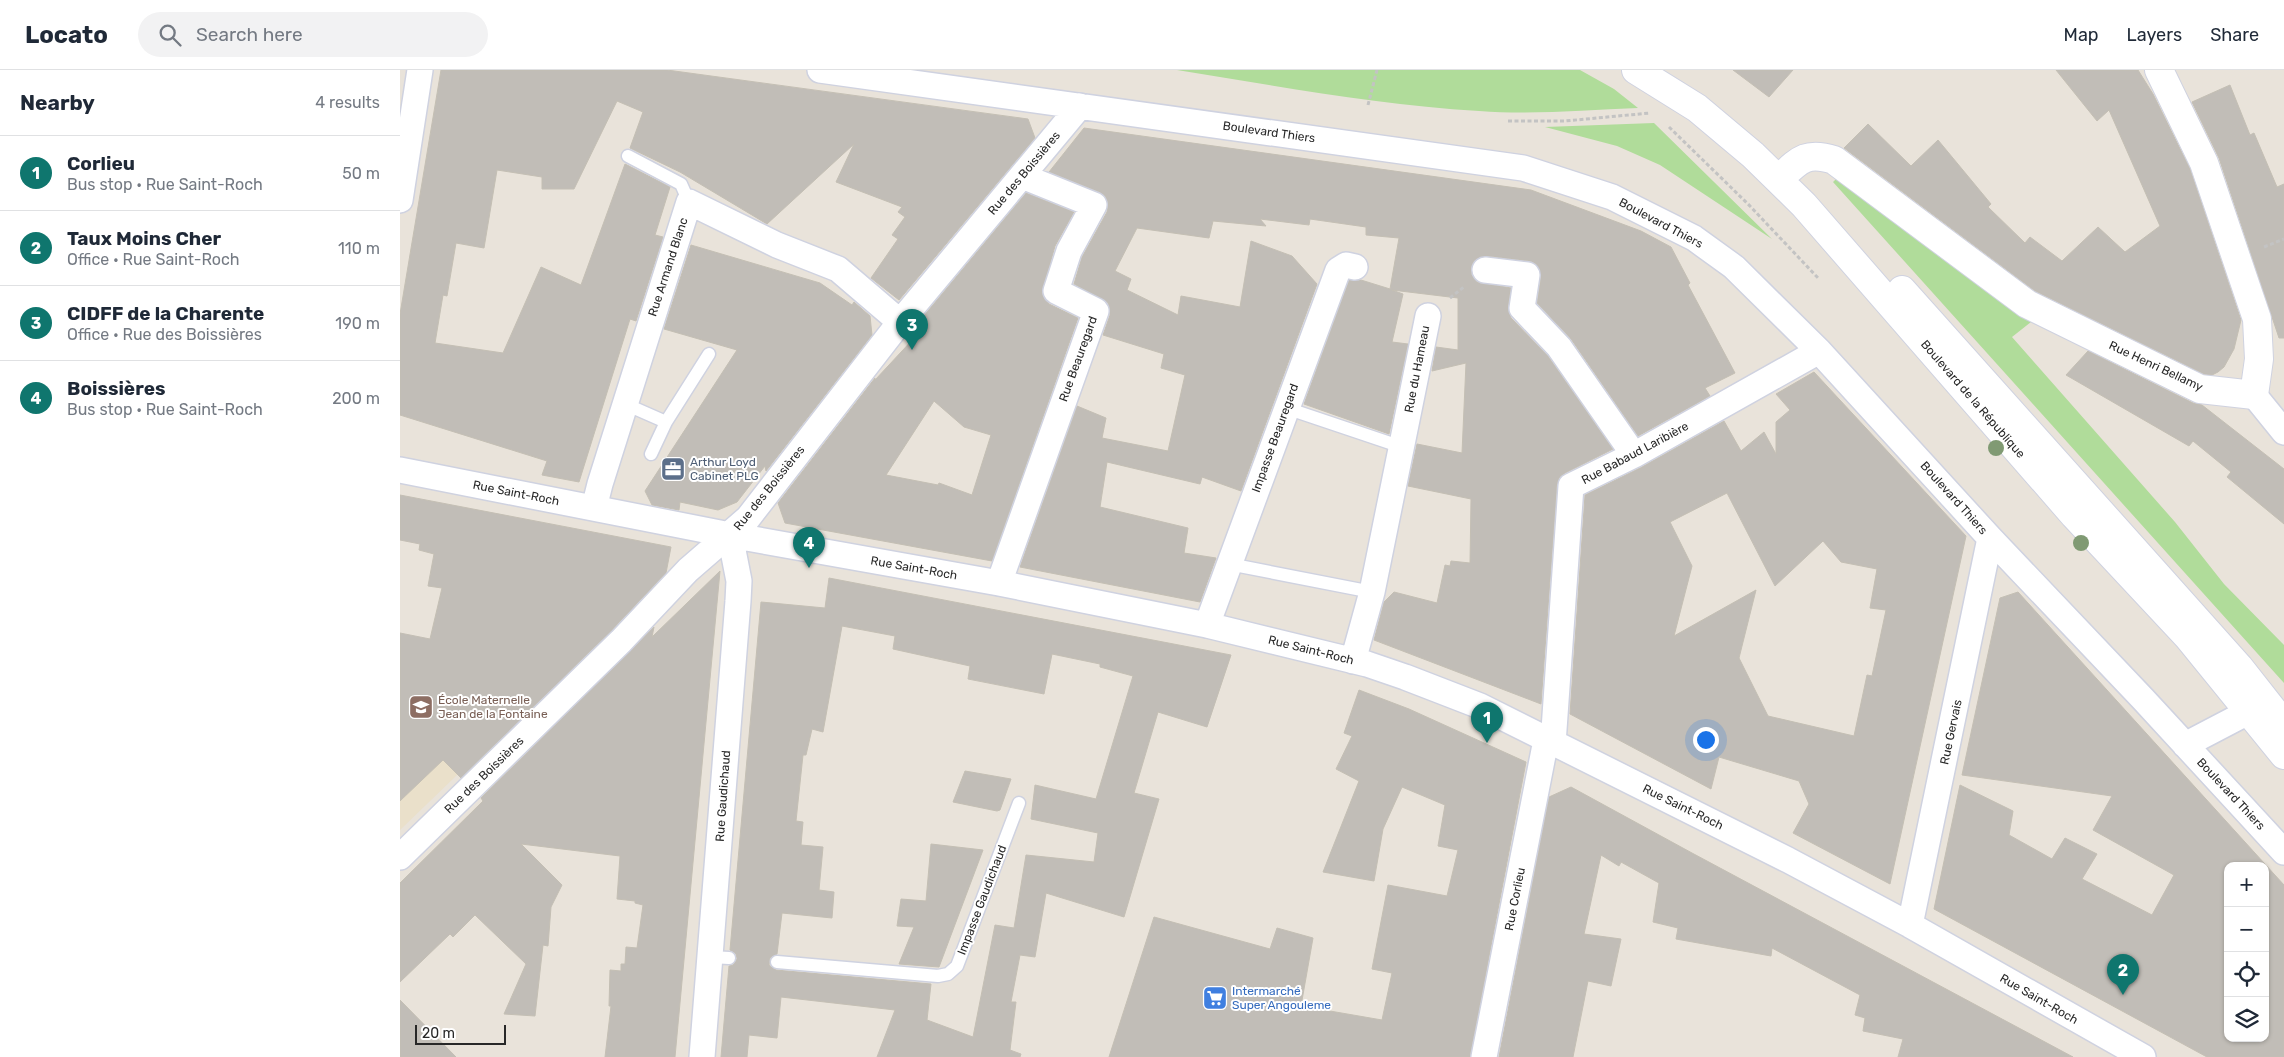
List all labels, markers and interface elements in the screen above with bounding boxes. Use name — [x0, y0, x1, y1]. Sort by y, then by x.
search box — [138, 12, 488, 57]
text: Locato — [25, 21, 108, 49]
icon: search — [156, 21, 184, 49]
text: Search here — [196, 23, 303, 46]
text: Map — [2064, 24, 2099, 46]
text: Layers — [2127, 24, 2182, 46]
text: Share — [2210, 24, 2259, 46]
text: Nearby — [20, 90, 95, 115]
text: 4 results — [315, 93, 380, 112]
street label: Boulevard Thiers — [1222, 119, 1316, 145]
street label: Rue des Boissières — [985, 128, 1063, 218]
text: Corlieu — [67, 152, 135, 175]
text: 1 — [32, 164, 40, 183]
text: 50 m — [342, 164, 380, 183]
text: Bus stop · Rue Saint-Roch — [67, 175, 263, 194]
street label: Boulevard Thiers — [1617, 195, 1705, 251]
street label: Rue Armand Blanc — [645, 215, 691, 318]
text: Taux Moins Cher — [67, 227, 221, 250]
text: 2 — [31, 239, 41, 258]
text: 110 m — [338, 239, 380, 258]
text: Office · Rue Saint-Roch — [67, 250, 240, 269]
text: CIDFF de la Charente — [67, 302, 264, 325]
pin: 3 — [896, 309, 928, 350]
text: 3 — [31, 314, 41, 333]
text: 190 m — [335, 314, 380, 333]
street label: Rue Beauregard — [1056, 314, 1100, 404]
street label: Rue du Hameau — [1402, 324, 1432, 414]
text: Office · Rue des Boissières — [67, 325, 262, 344]
street label: Boulevard de la République — [1918, 337, 2028, 461]
street label: Rue Henri Bellamy — [2107, 338, 2206, 394]
text: Boissières — [67, 377, 166, 400]
street label: Impasse Beauregard — [1249, 382, 1301, 494]
text: 4 — [31, 389, 41, 408]
text: 200 m — [332, 389, 380, 408]
text: Bus stop · Rue Saint-Roch — [67, 400, 263, 419]
street label: Rue Babaud Laribière — [1579, 419, 1691, 487]
street label: Rue des Boissières — [731, 443, 807, 533]
place label: Arthur Loyd Cabinet PLG — [690, 455, 759, 483]
office icon: Arthur Loyd Cabinet PLG — [660, 456, 686, 482]
street label: Boulevard Thiers — [1918, 459, 1990, 537]
street label: Rue Saint-Roch — [472, 478, 560, 508]
pin: 4 — [793, 527, 825, 568]
street label: Rue Saint-Roch — [870, 553, 958, 583]
street label: Rue Saint-Roch — [1267, 633, 1355, 667]
place label: École Maternelle Jean de la Fontaine — [438, 693, 548, 721]
school or university icon: École Maternelle Jean de la Fontaine — [408, 694, 434, 720]
street label: Rue Gervais — [1937, 698, 1965, 766]
pin: 1 — [1471, 702, 1503, 743]
your location — [1693, 727, 1719, 753]
street label: Rue des Boissières — [442, 734, 526, 816]
street label: Rue Gaudichaud — [713, 750, 733, 842]
street label: Boulevard Thiers — [2194, 755, 2268, 833]
street label: Rue Saint-Roch — [1640, 781, 1726, 833]
street label: Impasse Gaudichaud — [955, 843, 1009, 957]
map controls — [2224, 862, 2269, 1042]
button: + — [2224, 862, 2269, 907]
street label: Rue Corlieu — [1502, 866, 1528, 932]
button: − — [2224, 907, 2269, 952]
button: locate — [2224, 952, 2269, 997]
pin: 2 — [2107, 954, 2139, 995]
street label: Rue Saint-Roch — [1997, 971, 2081, 1027]
place label: Intermarché Super Angouleme — [1232, 984, 1331, 1012]
supermarket icon: Intermarché Super Angouleme — [1202, 985, 1228, 1011]
button: layers — [2224, 997, 2269, 1042]
scale bar — [415, 1022, 506, 1045]
text: 20 m — [422, 1025, 455, 1042]

